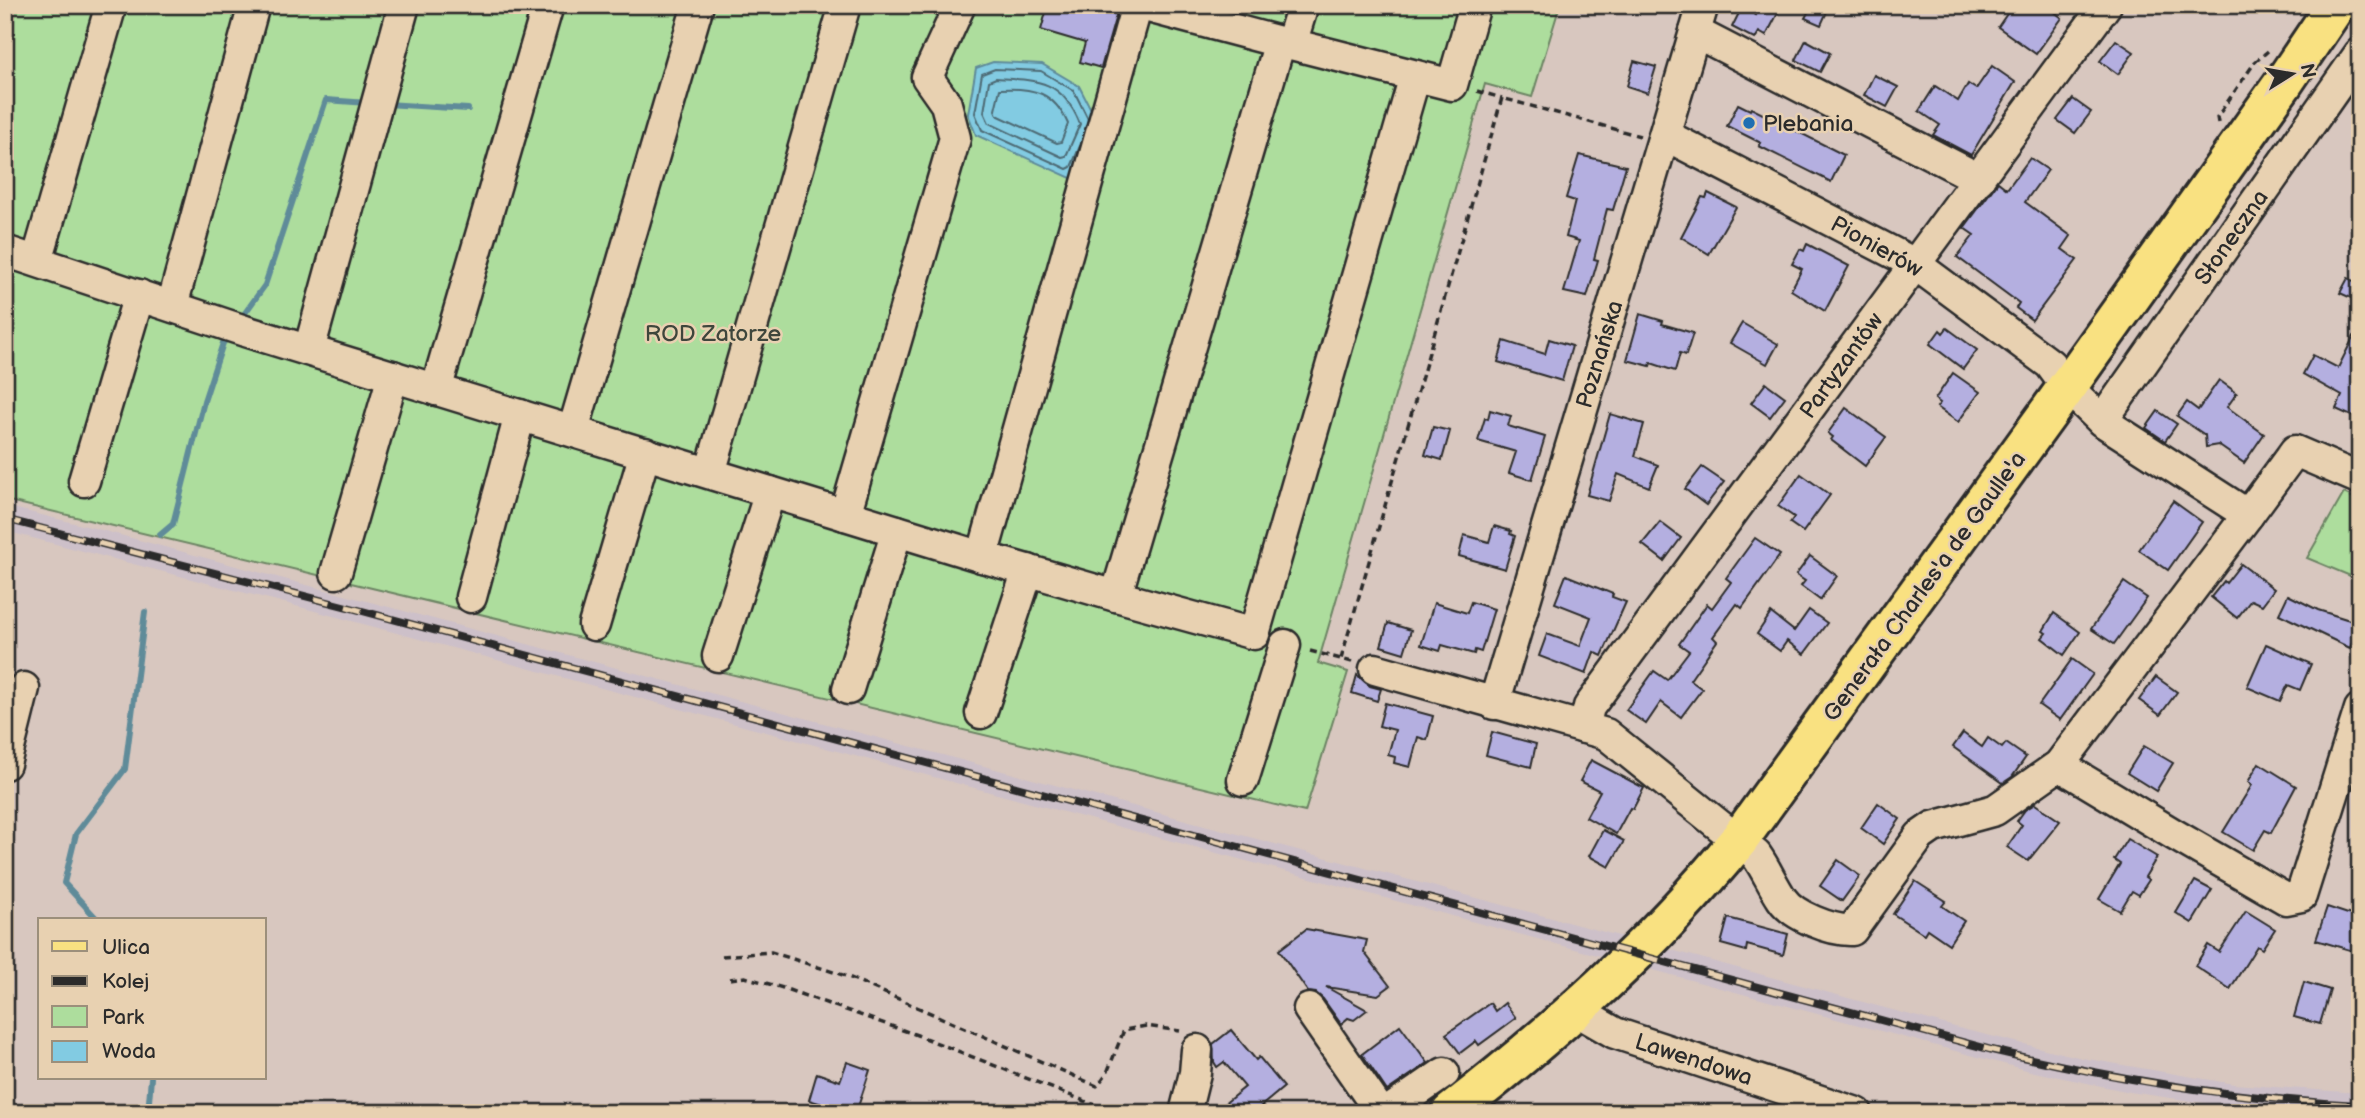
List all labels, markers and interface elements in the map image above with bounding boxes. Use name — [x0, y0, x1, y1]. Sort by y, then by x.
north arrow — [2256, 38, 2326, 108]
text: N — [2295, 62, 2320, 80]
place label: Plebania — [1763, 110, 1853, 138]
marker: Plebania — [1741, 115, 1757, 131]
street label: Słoneczna — [2189, 185, 2275, 291]
street label: Pionierów — [1825, 210, 1928, 284]
street label: Poznańska — [1570, 297, 1630, 412]
street label: Partyzantów — [1794, 307, 1890, 424]
park label: ROD Zatorze — [645, 320, 781, 348]
street label: Generała Charles'a de Gaulle'a — [1817, 446, 2032, 727]
legend — [38, 918, 266, 1080]
text: Ulica — [102, 935, 150, 960]
text: Kolej — [102, 969, 149, 994]
text: Park — [102, 1005, 145, 1030]
street label: Lawendowa — [1631, 1028, 1756, 1092]
text: Woda — [102, 1039, 156, 1064]

